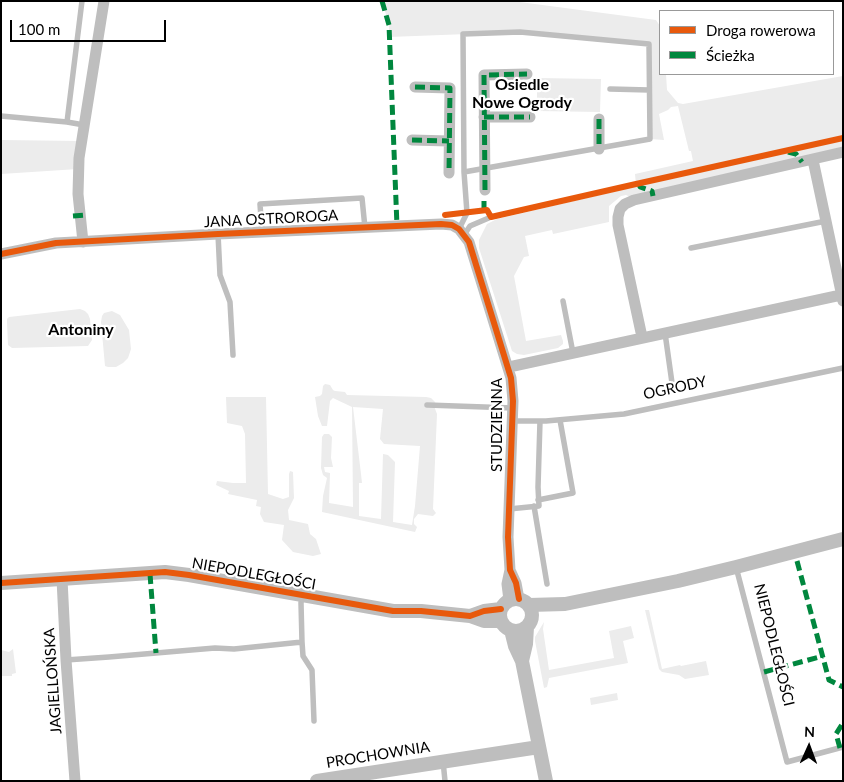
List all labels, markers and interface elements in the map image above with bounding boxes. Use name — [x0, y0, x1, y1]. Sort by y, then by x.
scale bar — [12, 10, 169, 42]
legend — [659, 10, 834, 75]
text: 100 m — [18, 20, 60, 38]
text: Droga rowerowa — [706, 21, 816, 39]
text: Ścieżka — [706, 46, 755, 64]
district label: Osiedle Nowe Ogrody — [472, 75, 572, 113]
street label: JANA OSTROROGA — [203, 206, 339, 232]
district label: Antoniny — [48, 320, 114, 340]
street label: OGRODY — [642, 372, 708, 404]
street label: STUDZIENNA — [488, 378, 506, 472]
street label: NIEPODLEGŁOŚCI — [191, 554, 317, 594]
street label: NIEPODLEGŁOŚCI — [750, 582, 798, 708]
street label: JAGIELLOŃSKA — [40, 627, 66, 735]
north arrow — [784, 722, 834, 772]
text: N — [804, 723, 815, 740]
street label: PROCHOWNIA — [325, 738, 431, 772]

